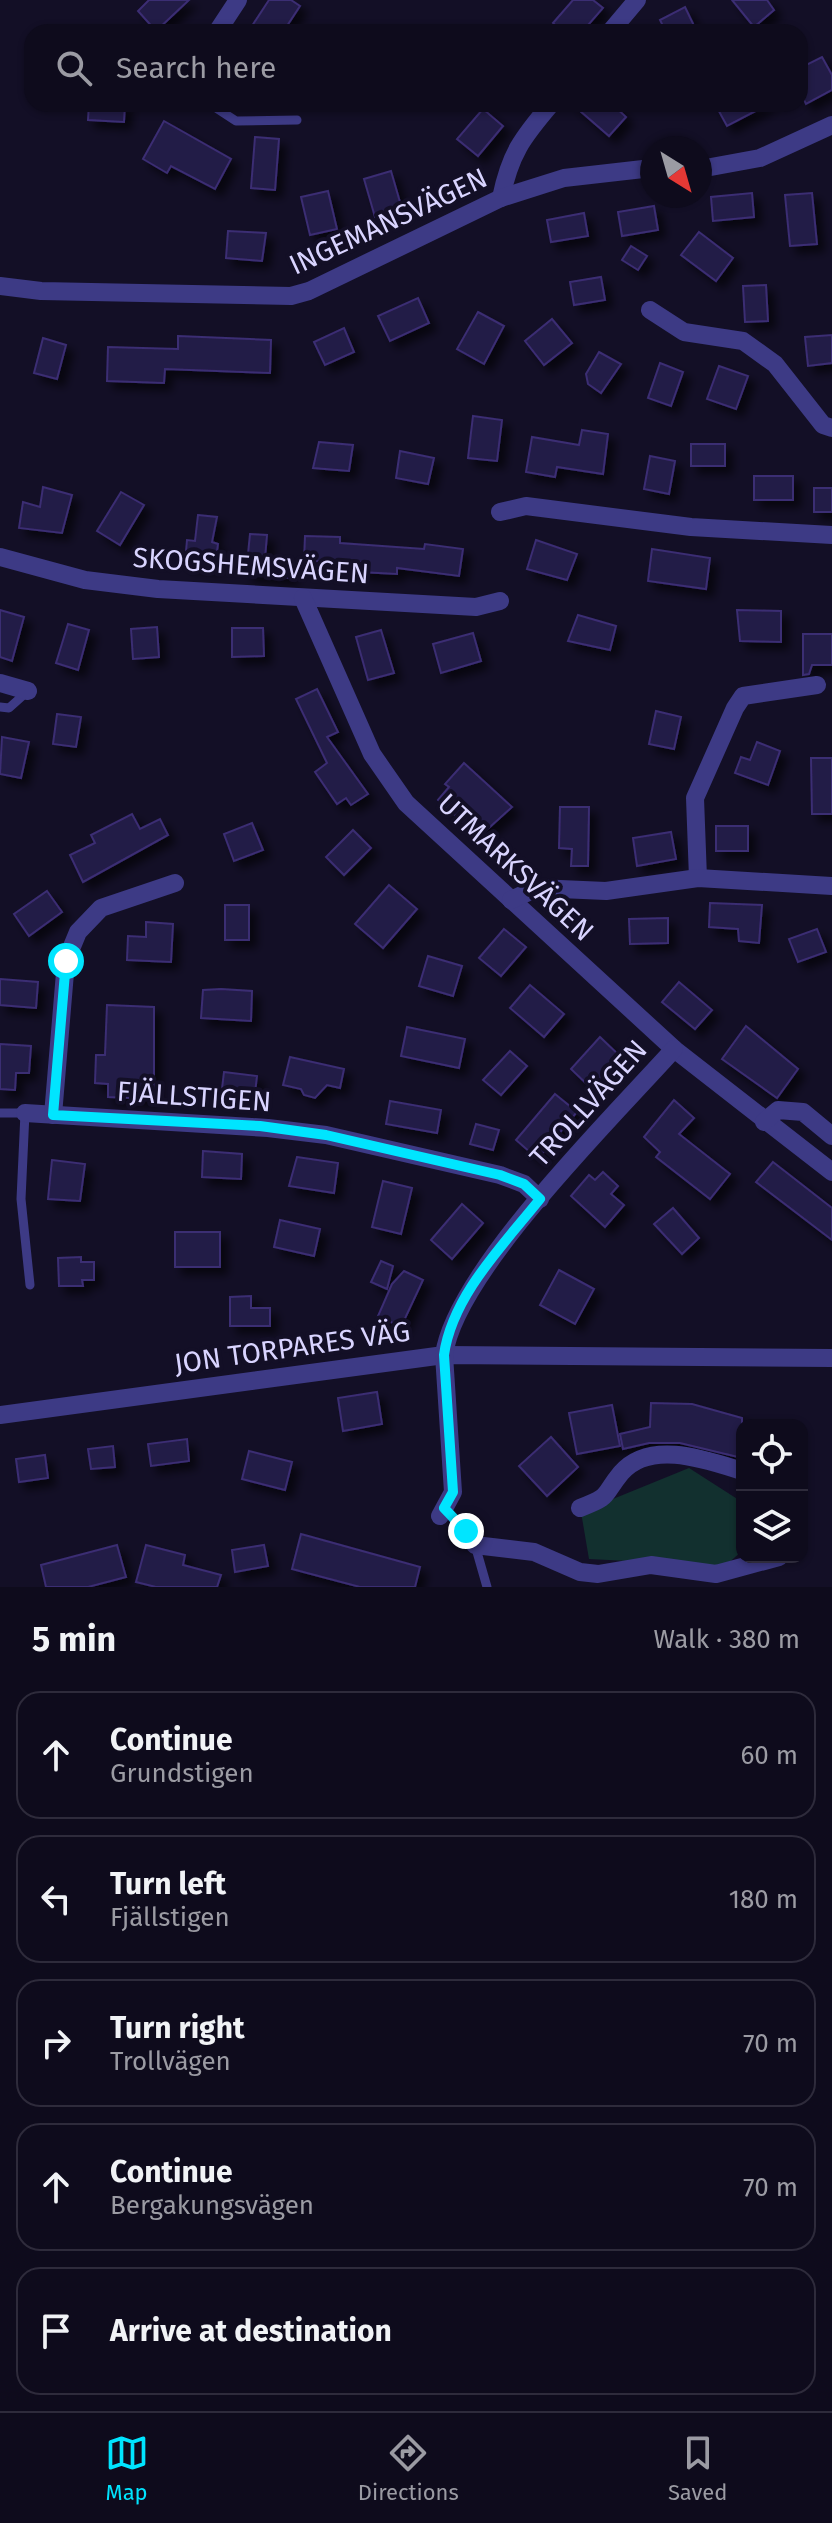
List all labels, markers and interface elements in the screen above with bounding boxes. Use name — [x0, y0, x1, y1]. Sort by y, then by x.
search box — [24, 24, 808, 112]
icon: search — [52, 46, 96, 90]
text: Search here — [116, 50, 276, 86]
north arrow — [640, 136, 712, 208]
street label: INGEMANSVÄGEN — [284, 161, 492, 282]
street label: SKOGSHEMSVÄGEN — [132, 541, 370, 590]
street label: UTMARKSVÄGEN — [431, 787, 600, 948]
route start — [48, 943, 84, 979]
street label: TROLLVÄGEN — [523, 1033, 654, 1173]
street label: FJÄLLSTIGEN — [116, 1075, 272, 1118]
street label: JON TORPARES VÄG — [172, 1315, 412, 1380]
map controls — [736, 1419, 808, 1563]
button: locate — [736, 1419, 808, 1491]
button: layers — [736, 1491, 808, 1563]
route end — [448, 1513, 484, 1549]
text: 5 min — [32, 1619, 116, 1660]
text: Walk · 380 m — [653, 1624, 800, 1655]
text: Continue — [110, 1722, 233, 1758]
icon: ahead — [34, 1733, 78, 1777]
text: 60 m — [740, 1740, 798, 1771]
text: Grundstigen — [110, 1758, 254, 1789]
text: Turn left — [110, 1866, 226, 1902]
icon: left — [34, 1877, 78, 1921]
text: 180 m — [729, 1884, 798, 1915]
text: Fjällstigen — [110, 1902, 230, 1933]
text: Turn right — [110, 2010, 245, 2046]
icon: right — [34, 2021, 78, 2065]
text: 70 m — [743, 2028, 798, 2059]
text: Trollvägen — [110, 2046, 231, 2077]
text: Continue — [110, 2154, 233, 2190]
icon: ahead — [34, 2165, 78, 2209]
text: 70 m — [743, 2172, 798, 2203]
text: Bergakungsvägen — [110, 2190, 314, 2221]
icon: arrive — [34, 2309, 78, 2353]
text: Arrive at destination — [110, 2313, 392, 2349]
tab: Map — [105, 2431, 149, 2506]
tab: Directions — [358, 2431, 459, 2506]
tab: Saved — [668, 2431, 727, 2506]

